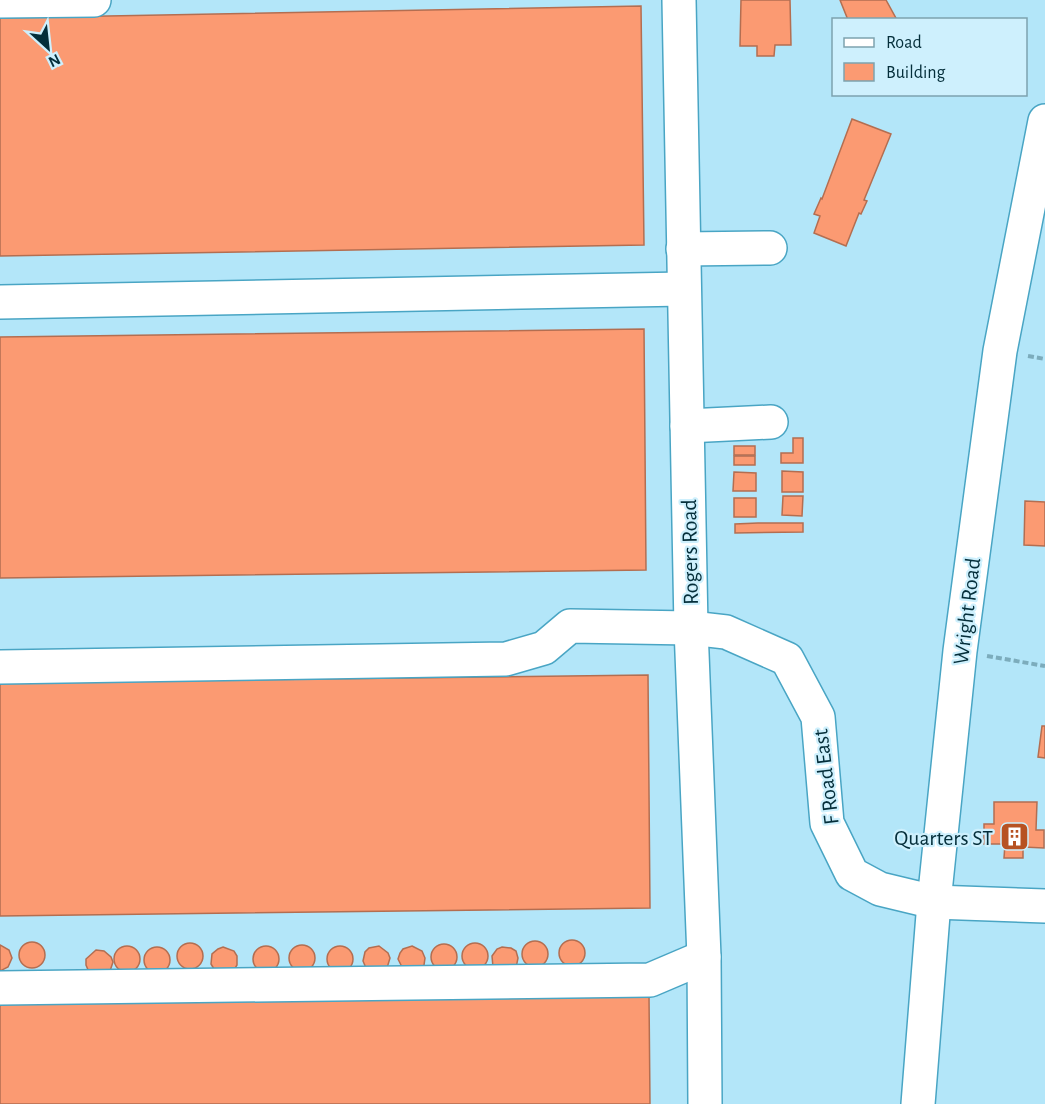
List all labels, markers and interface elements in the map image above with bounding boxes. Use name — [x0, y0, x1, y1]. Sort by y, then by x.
north arrow — [18, 18, 78, 78]
legend — [832, 18, 1027, 96]
text: Road — [886, 34, 922, 52]
text: N — [46, 51, 63, 70]
text: Building — [886, 64, 946, 82]
street label: Rogers Road — [678, 499, 702, 605]
street label: Wright Road — [950, 556, 984, 666]
street label: F Road East — [809, 728, 843, 826]
building icon: Quarters ST — [998, 821, 1030, 853]
place label: Quarters ST — [894, 827, 993, 849]

